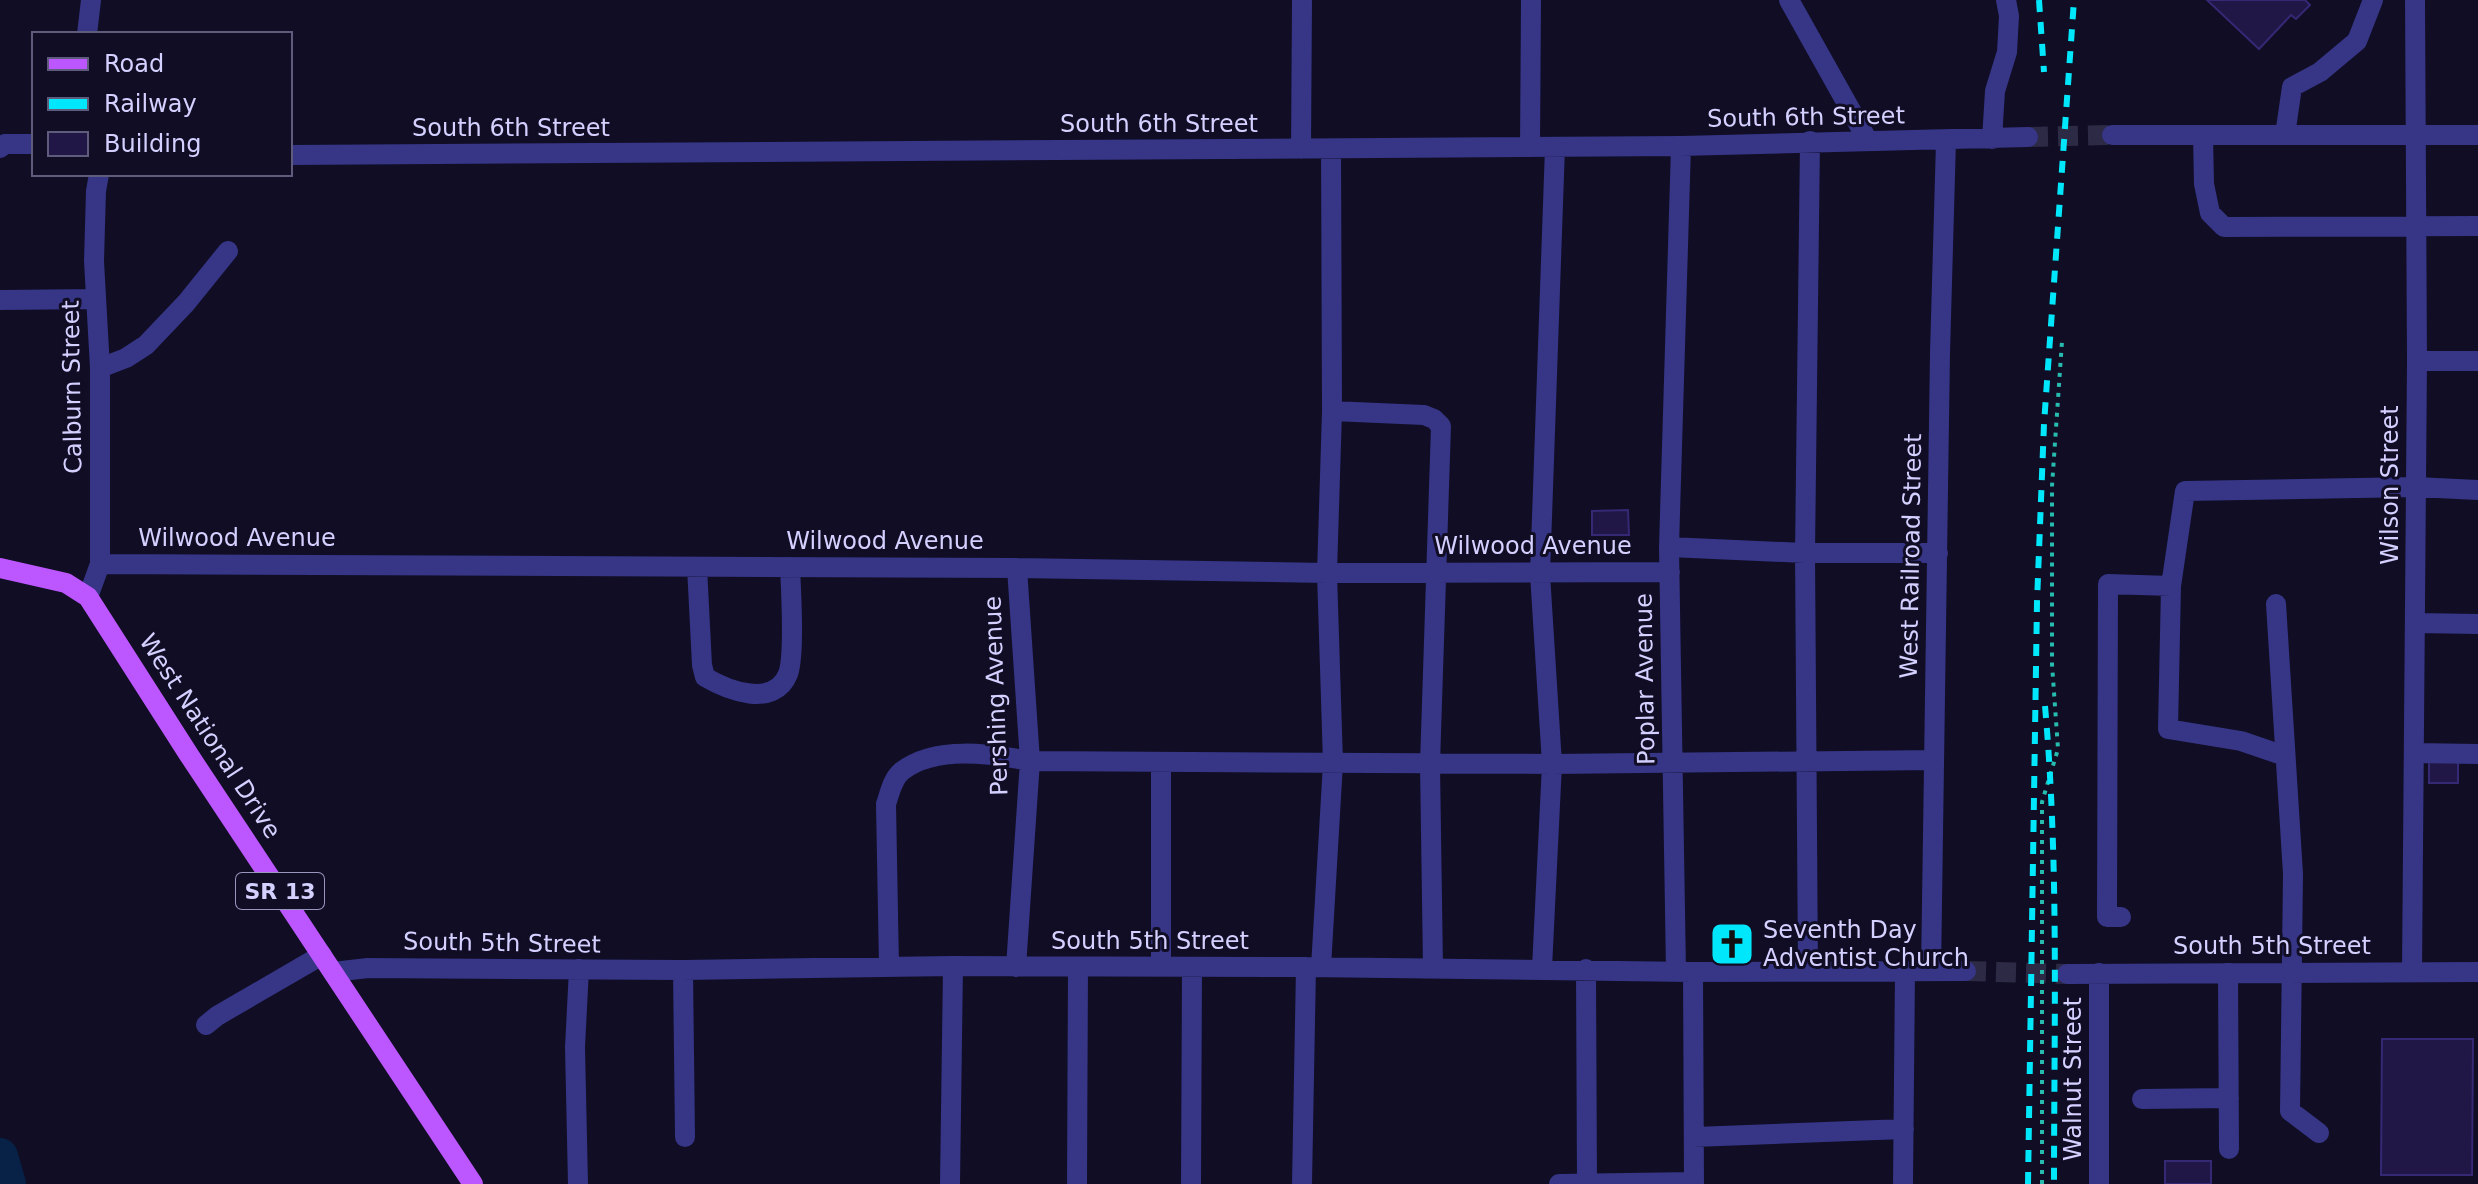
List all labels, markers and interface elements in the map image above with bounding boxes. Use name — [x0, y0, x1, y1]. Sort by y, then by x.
legend — [32, 32, 292, 176]
text: Road — [104, 50, 164, 78]
text: Railway — [104, 90, 197, 118]
street label: South 6th Street — [1707, 101, 1905, 133]
street label: South 6th Street — [1060, 110, 1258, 138]
street label: South 6th Street — [412, 114, 610, 142]
text: Building — [104, 130, 201, 158]
street label: Calburn Street — [56, 300, 88, 474]
street label: Wilson Street — [2376, 405, 2404, 565]
street label: West Railroad Street — [1895, 433, 1927, 679]
street label: Wilwood Avenue — [138, 524, 336, 552]
street label: Wilwood Avenue — [786, 527, 984, 555]
street label: Wilwood Avenue — [1434, 532, 1632, 560]
street label: Poplar Avenue — [1630, 593, 1660, 765]
street label: Pershing Avenue — [979, 596, 1013, 796]
street label: West National Drive — [133, 628, 287, 844]
road number: SR 13 — [236, 873, 324, 909]
place label: Seventh Day Adventist Church — [1763, 916, 1969, 972]
church icon: Seventh Day Adventist Church — [1708, 920, 1756, 968]
street label: South 5th Street — [403, 927, 601, 959]
street label: South 5th Street — [1051, 927, 1249, 955]
street label: South 5th Street — [2173, 932, 2371, 960]
street label: Walnut Street — [2059, 997, 2087, 1161]

